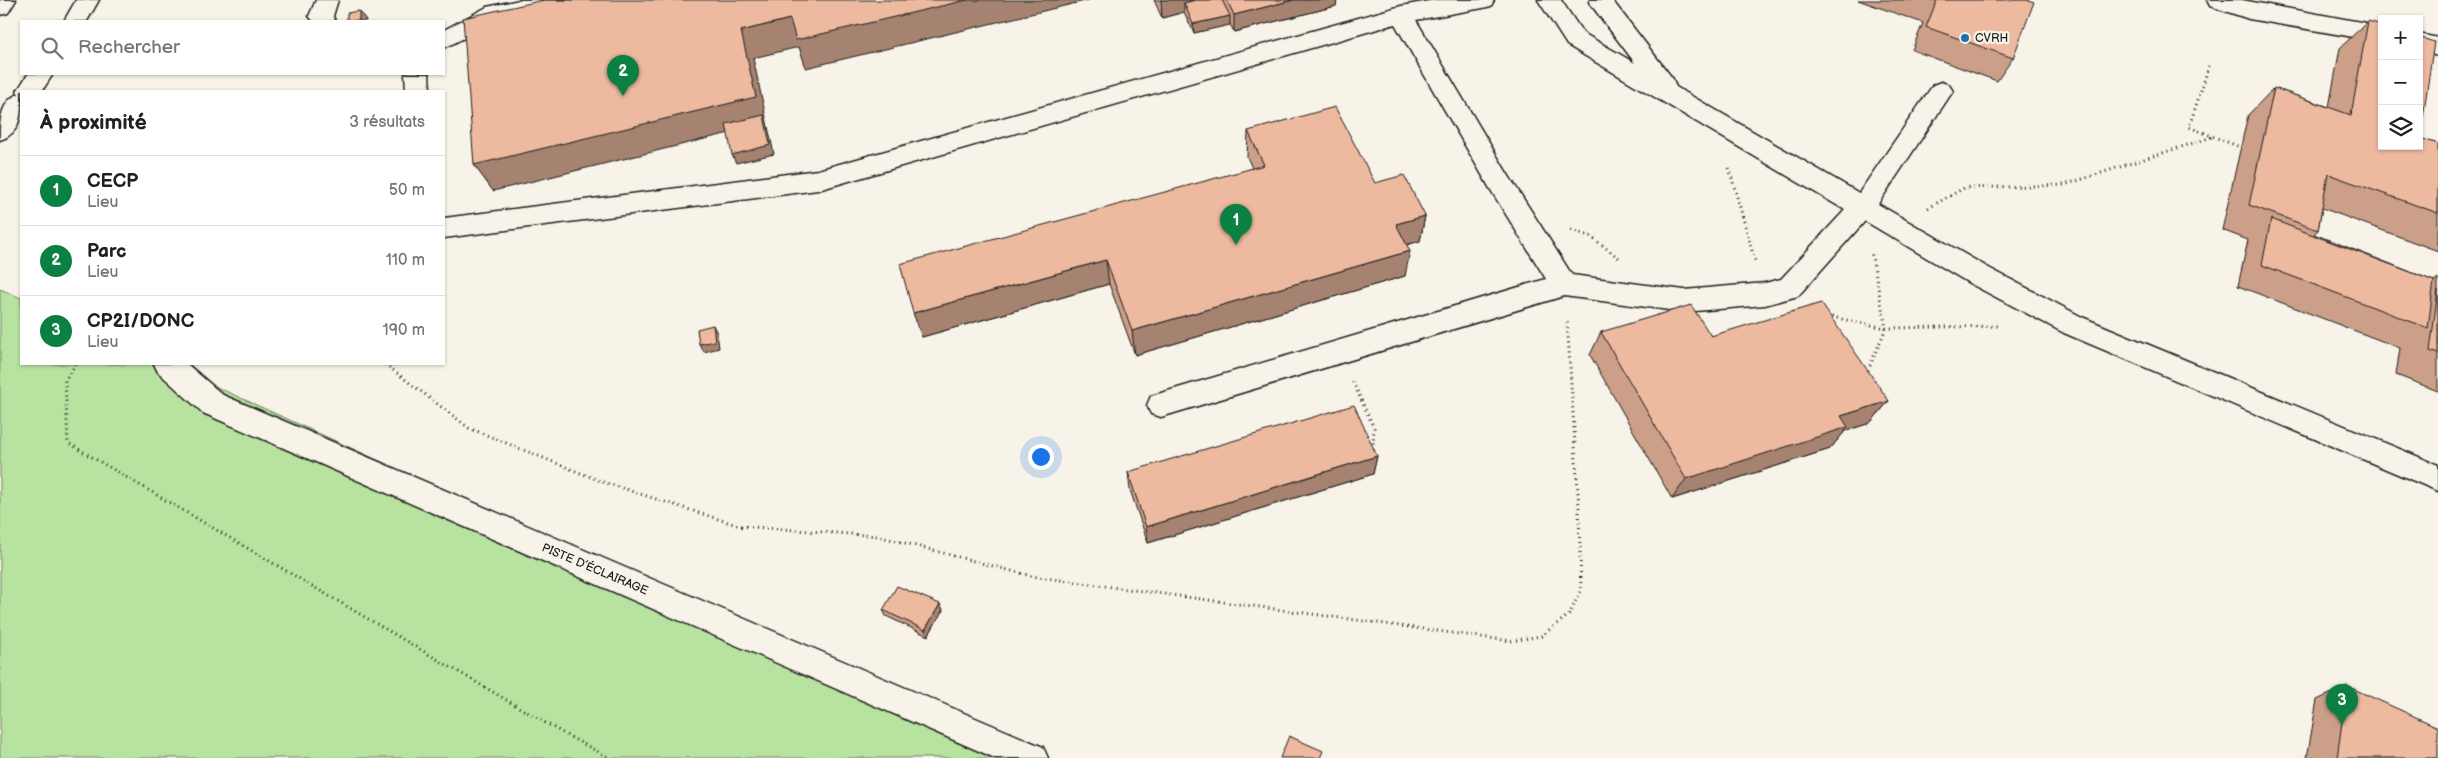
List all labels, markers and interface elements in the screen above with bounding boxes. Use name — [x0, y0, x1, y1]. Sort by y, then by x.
map controls — [2378, 15, 2423, 150]
button: + — [2378, 15, 2423, 60]
search box — [20, 20, 445, 75]
place label: CVRH — [1975, 31, 2008, 46]
marker: CVRH — [1959, 32, 1971, 44]
icon: search — [38, 34, 66, 62]
text: Rechercher — [78, 36, 180, 59]
pin: 2 — [607, 55, 639, 96]
button: − — [2378, 60, 2423, 105]
button: layers — [2378, 105, 2423, 150]
text: À proximité — [40, 110, 147, 135]
text: 3 résultats — [349, 113, 425, 132]
text: CECP — [87, 170, 138, 193]
text: 1 — [53, 181, 59, 200]
text: 50 m — [389, 181, 425, 200]
text: Lieu — [87, 193, 118, 212]
pin: 1 — [1220, 204, 1252, 245]
text: Parc — [87, 240, 126, 263]
text: 2 — [51, 251, 61, 270]
text: 110 m — [386, 251, 425, 270]
text: Lieu — [87, 263, 118, 282]
text: CP2I/DONC — [87, 310, 194, 333]
text: 3 — [51, 321, 61, 340]
text: 190 m — [383, 321, 425, 340]
text: Lieu — [87, 333, 118, 352]
your location — [1028, 444, 1054, 470]
street label: PISTE D’ÉCLAIRAGE — [539, 539, 651, 599]
pin: 3 — [2326, 684, 2358, 725]

